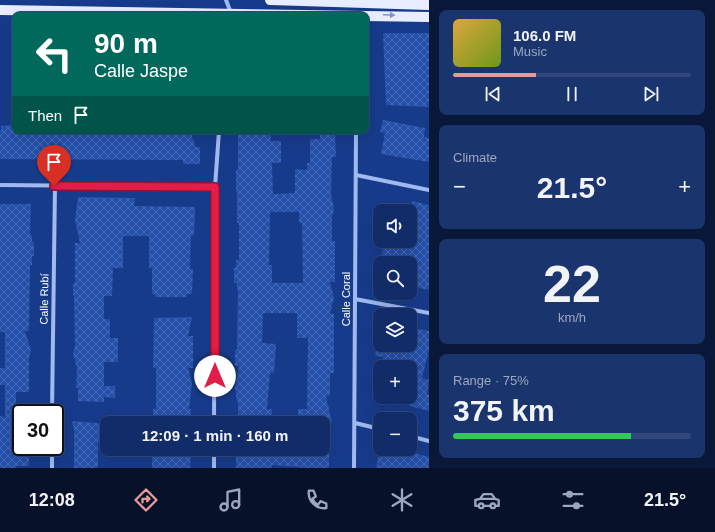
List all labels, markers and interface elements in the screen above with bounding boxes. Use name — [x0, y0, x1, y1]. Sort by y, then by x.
one-way arrow — [383, 12, 395, 19]
text: 106.0 FM — [513, 27, 576, 44]
icon: left — [28, 28, 80, 80]
text: 90 m — [94, 28, 158, 59]
text: Music — [513, 44, 547, 59]
text: Calle Jaspe — [94, 61, 188, 81]
icon: previous — [482, 83, 504, 105]
icon: pause — [561, 83, 583, 105]
icon: next — [640, 83, 662, 105]
icon: arrive — [70, 104, 92, 126]
text: Then — [28, 107, 62, 124]
pin — [37, 145, 71, 186]
text: Climate — [453, 150, 497, 165]
icon: arrive — [43, 151, 65, 173]
text: 21.5° — [537, 171, 607, 204]
text: − — [453, 174, 466, 199]
text: + — [678, 174, 691, 199]
map controls — [373, 204, 417, 456]
button: sound — [373, 204, 417, 248]
text: 22 — [543, 255, 601, 313]
button: search — [373, 256, 417, 300]
street label: Calle Coral — [340, 272, 352, 326]
street label: Calle Rubí — [38, 273, 50, 325]
button: layers — [373, 308, 417, 352]
text: km/h — [558, 310, 586, 325]
position arrow — [194, 355, 236, 397]
button: + — [373, 360, 417, 404]
text: Range · 75% — [453, 373, 529, 388]
text: 375 km — [453, 394, 555, 427]
speed limit sign: 30 — [12, 404, 64, 456]
button: − — [373, 412, 417, 456]
text: 12:09 · 1 min · 160 m — [142, 427, 288, 444]
icon: directions — [132, 486, 160, 514]
icon: music — [217, 486, 245, 514]
icon: phone — [303, 486, 331, 514]
icon: climate — [388, 486, 416, 514]
icon: car — [473, 486, 501, 514]
icon: filters — [559, 486, 587, 514]
text: 12:08 — [29, 490, 75, 510]
text: 21.5° — [644, 490, 686, 510]

